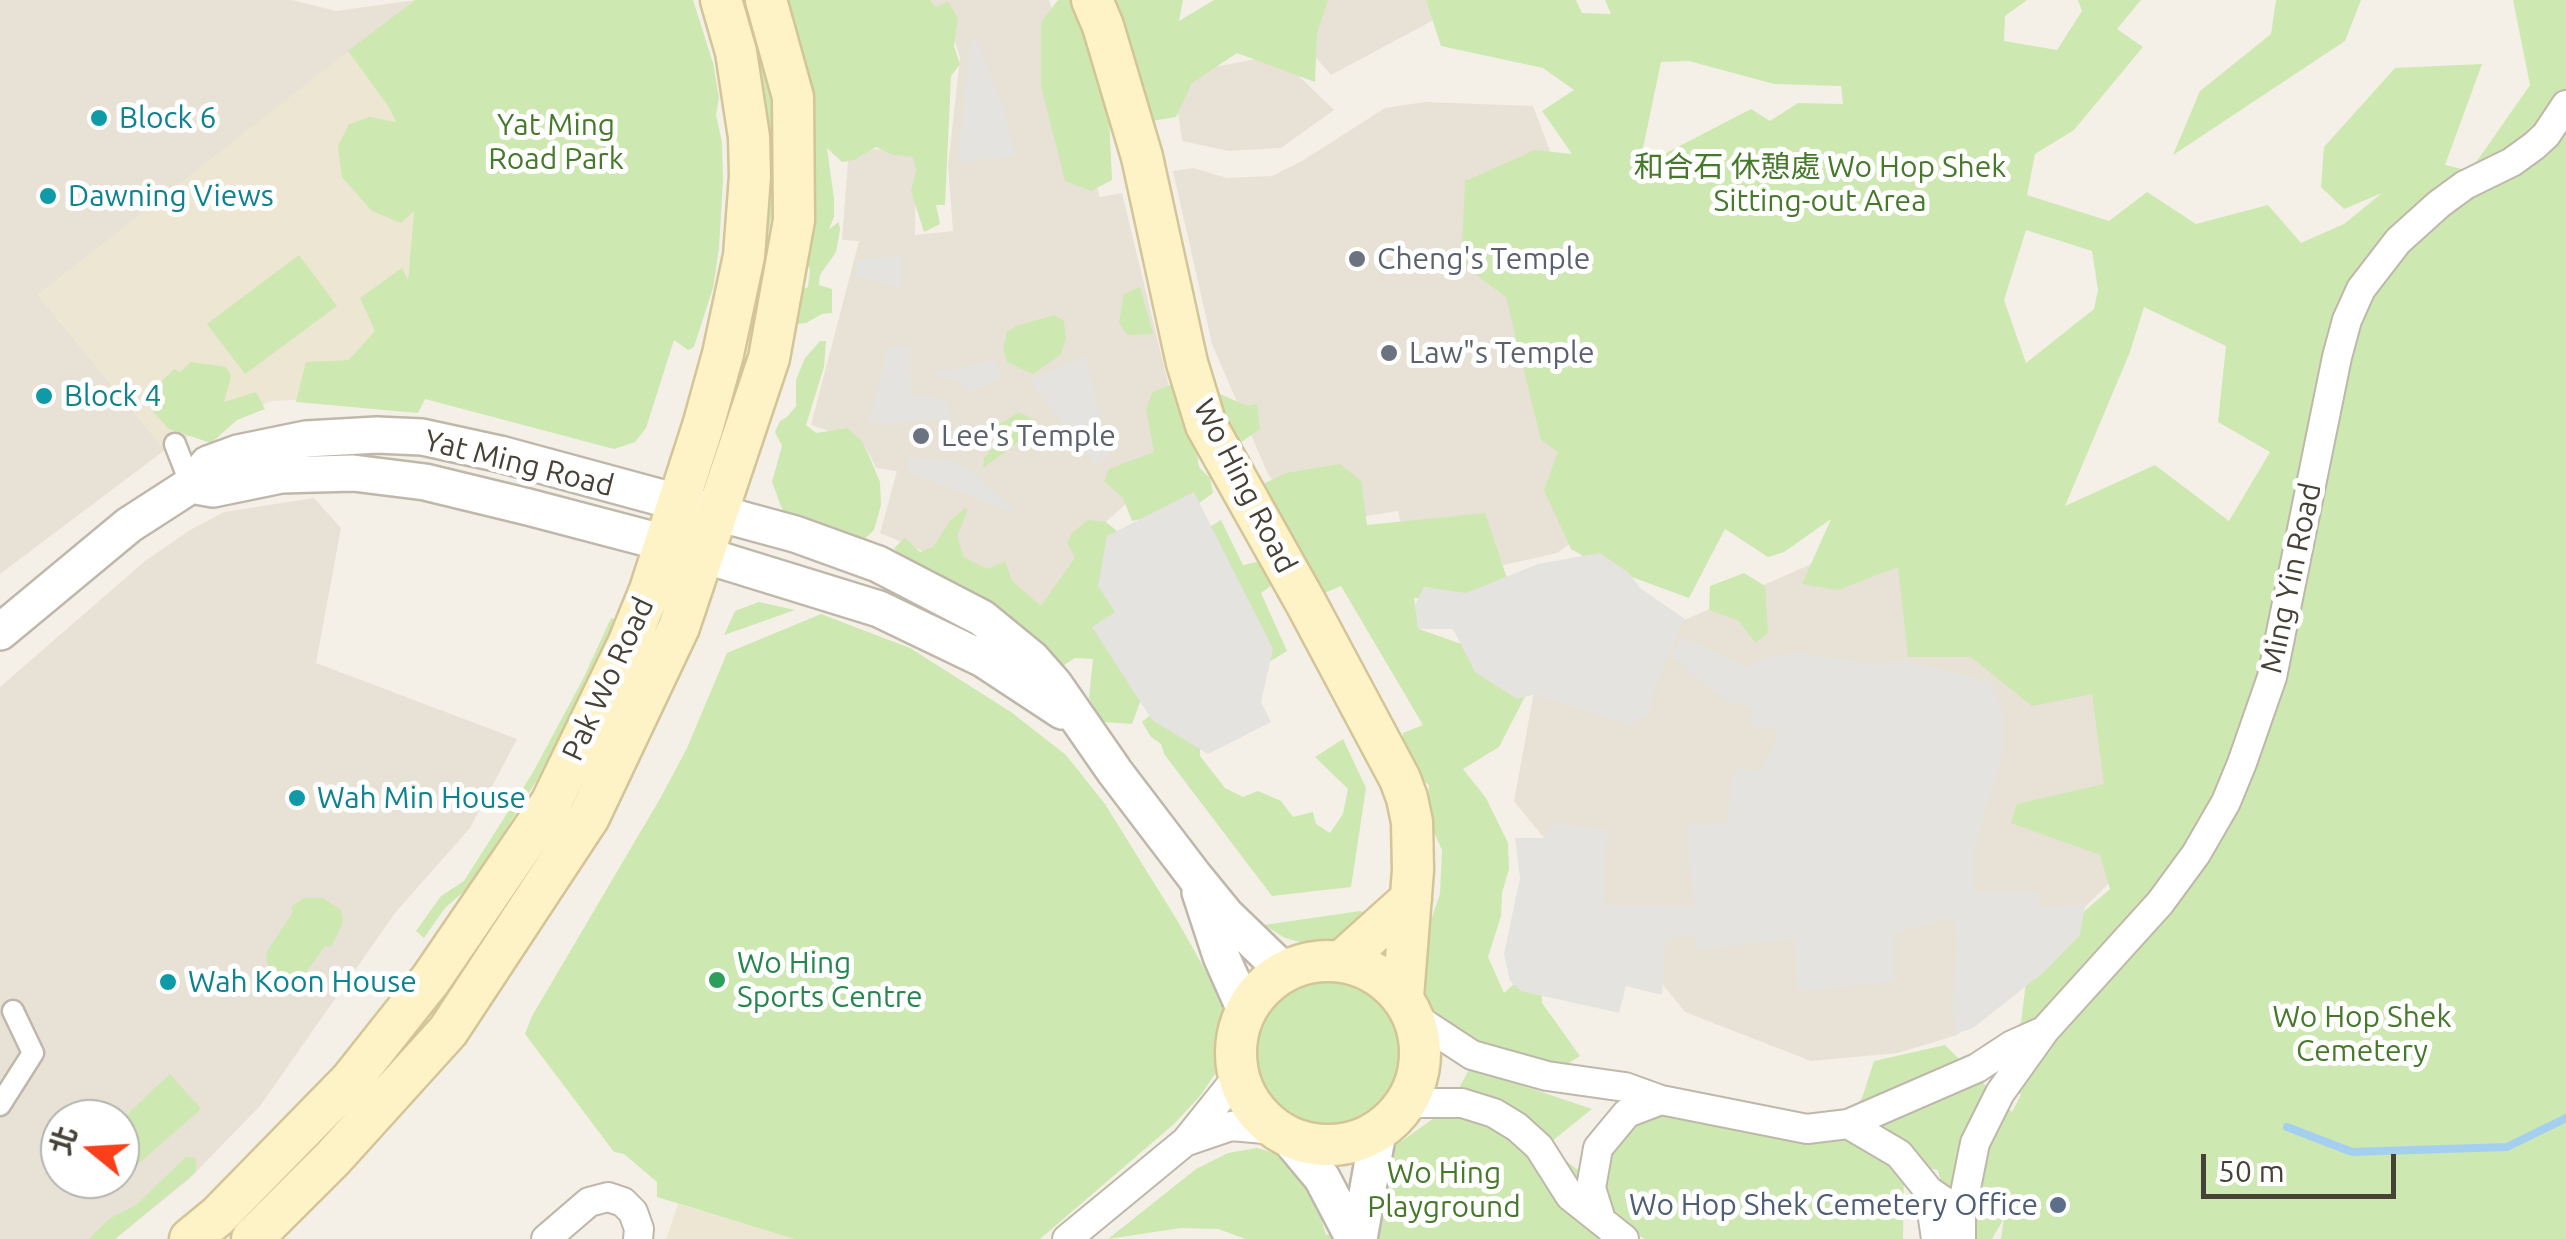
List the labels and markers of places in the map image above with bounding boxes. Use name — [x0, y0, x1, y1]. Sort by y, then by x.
place label: Block 6 — [119, 100, 216, 136]
marker: Block 6 — [88, 107, 110, 129]
place label: Dawning Views — [68, 178, 274, 214]
marker: Dawning Views — [37, 185, 59, 207]
place label: Cheng's Temple — [1377, 241, 1590, 277]
marker: Cheng's Temple — [1346, 248, 1368, 270]
place label: Law"s Temple — [1409, 335, 1595, 371]
marker: Law"s Temple — [1378, 342, 1400, 364]
place label: Block 4 — [64, 378, 161, 414]
marker: Block 4 — [33, 385, 55, 407]
place label: Lee's Temple — [941, 418, 1116, 454]
marker: Lee's Temple — [910, 425, 932, 447]
place label: Wah Min House — [317, 780, 526, 816]
marker: Wah Min House — [286, 787, 308, 809]
place label: Wo Hing Sports Centre — [737, 945, 923, 1016]
place label: Wah Koon House — [188, 964, 417, 1000]
marker: Wo Hing Sports Centre — [706, 969, 728, 991]
marker: Wah Koon House — [157, 971, 179, 993]
place label: Wo Hop Shek Cemetery Office — [1629, 1187, 2038, 1223]
marker: Wo Hop Shek Cemetery Office — [2047, 1194, 2069, 1216]

